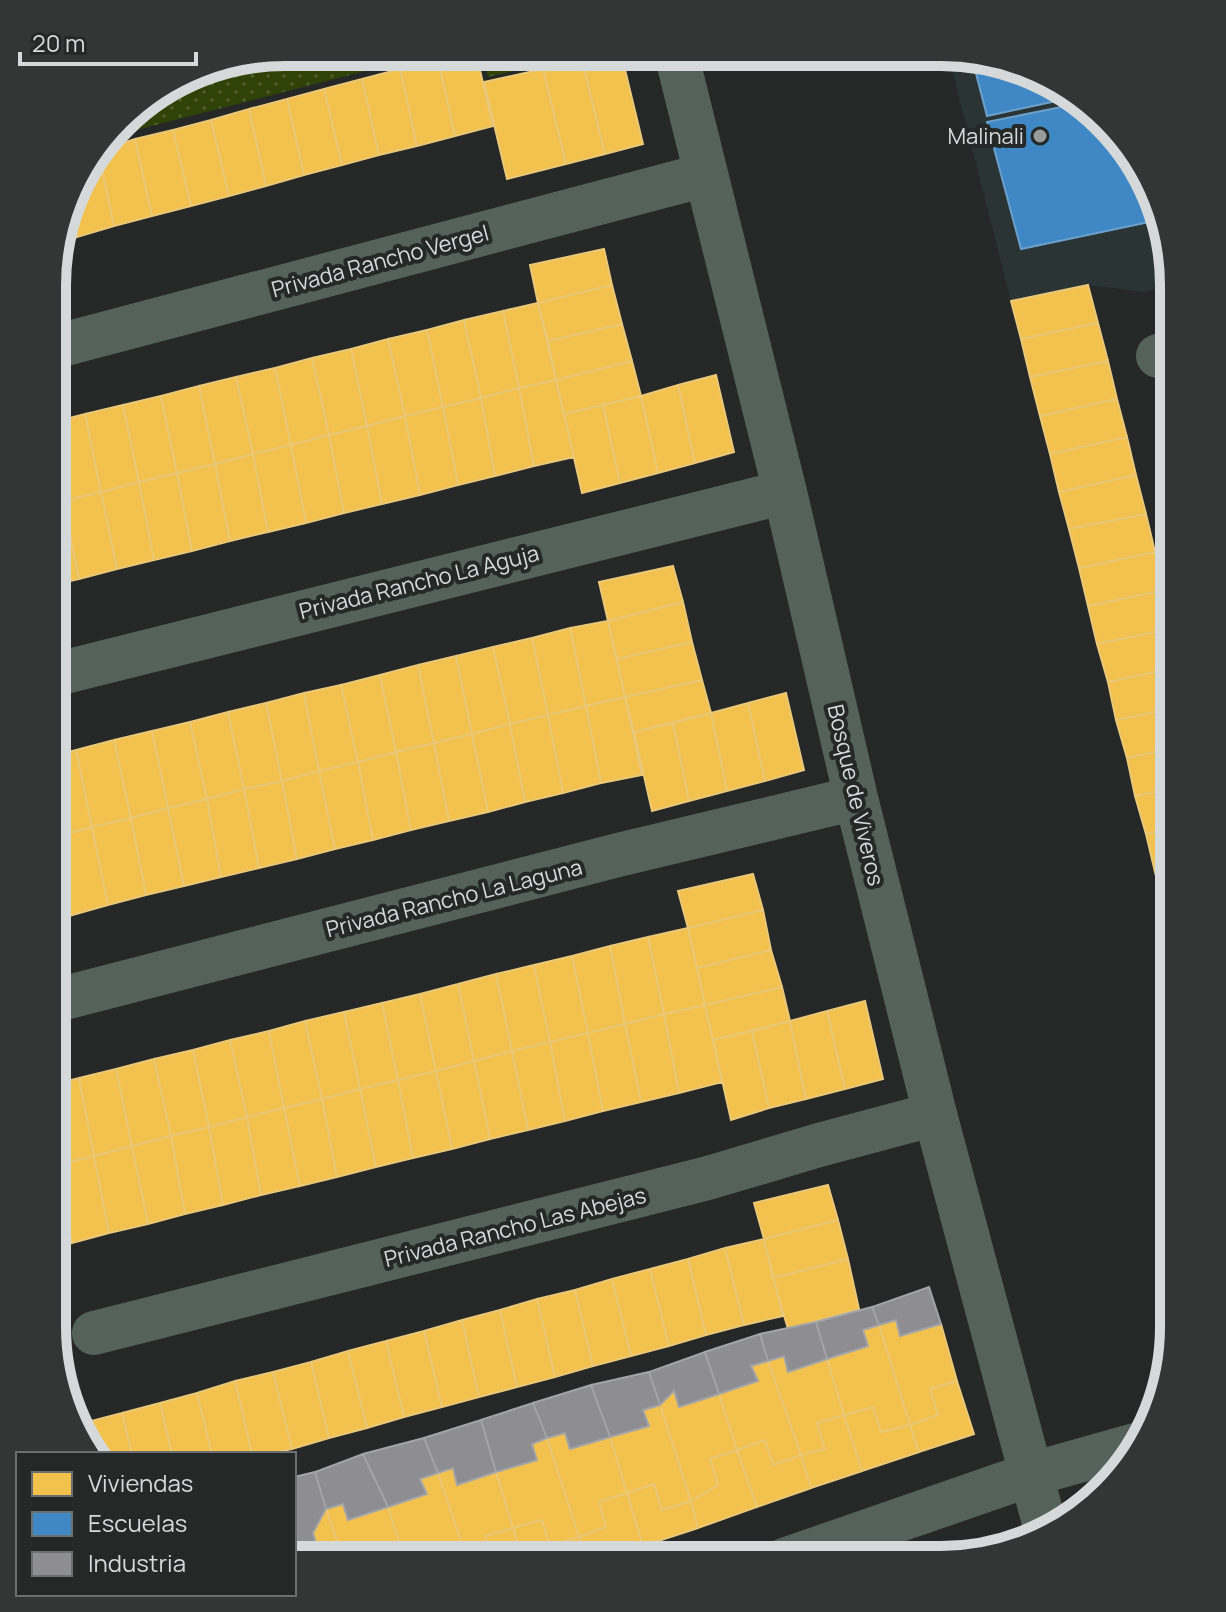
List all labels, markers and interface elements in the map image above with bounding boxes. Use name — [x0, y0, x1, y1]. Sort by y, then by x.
scale bar — [20, 16, 196, 66]
text: 20 m — [32, 26, 85, 59]
place label: Malinali — [947, 121, 1024, 151]
marker: Malinali — [1031, 127, 1049, 145]
street label: Privada Rancho Vergel — [268, 218, 492, 304]
street label: Privada Rancho La Aguja — [296, 538, 542, 626]
street label: Bosque de Viveros — [821, 701, 891, 889]
street label: Privada Rancho La Laguna — [323, 852, 585, 944]
street label: Privada Rancho Las Abejas — [381, 1180, 649, 1274]
legend — [16, 1452, 296, 1596]
text: Viviendas — [88, 1466, 193, 1499]
text: Escuelas — [88, 1506, 187, 1539]
text: Industria — [88, 1546, 186, 1579]

